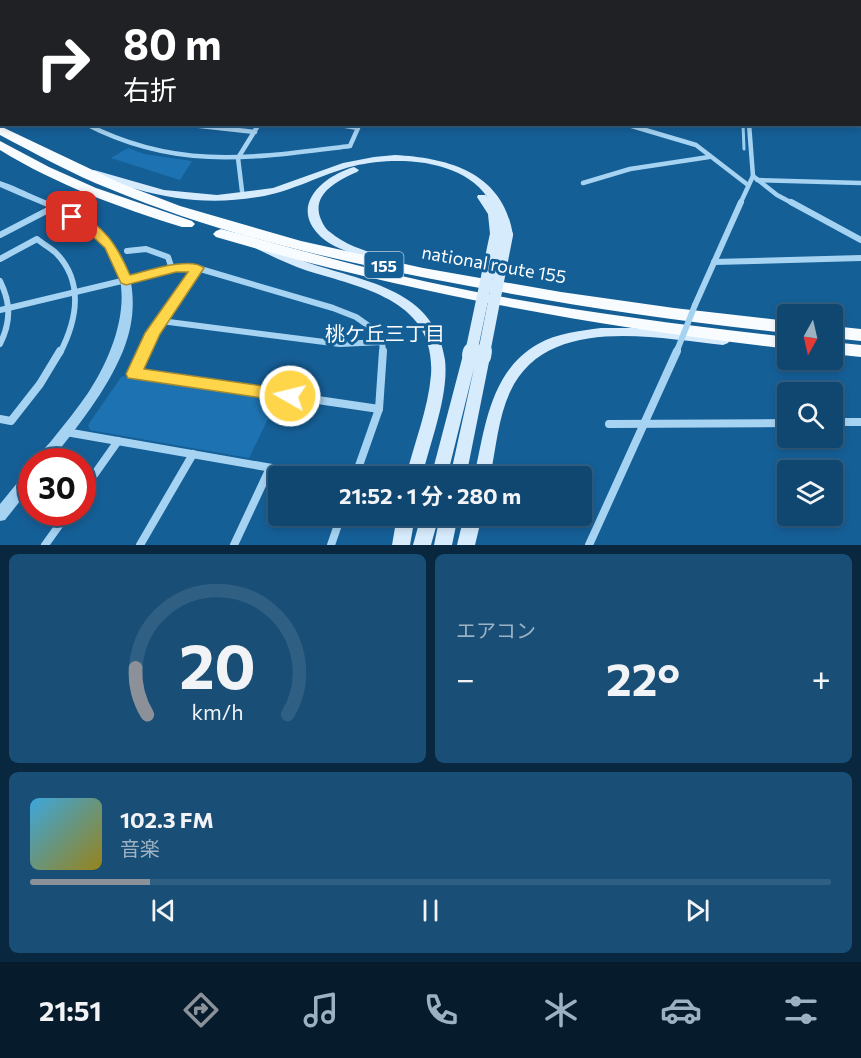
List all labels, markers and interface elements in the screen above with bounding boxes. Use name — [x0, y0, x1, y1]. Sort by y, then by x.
text: 80 m — [123, 17, 222, 69]
icon: right — [24, 24, 102, 102]
text: 右折 — [123, 73, 177, 106]
pin — [46, 191, 97, 242]
icon: arrive — [55, 200, 88, 233]
street label: national route 155 — [420, 240, 568, 288]
road number: 155 — [364, 252, 404, 278]
north arrow — [777, 304, 843, 370]
map controls — [777, 304, 843, 526]
district label: 桃ケ丘三丁目 — [325, 321, 445, 345]
position arrow — [258, 364, 322, 428]
button: search — [777, 382, 843, 448]
speed limit sign: 30 — [18, 448, 96, 526]
button: layers — [777, 460, 843, 526]
text: 21:52 · 1 分 · 280 m — [339, 482, 521, 509]
text: エアコン — [456, 618, 536, 642]
text: 20 — [179, 626, 256, 702]
text: 22° — [606, 650, 680, 705]
text: − — [456, 657, 475, 698]
text: + — [812, 657, 831, 698]
text: km/h — [191, 699, 244, 725]
text: 102.3 FM — [120, 806, 214, 833]
text: 音楽 — [120, 836, 160, 860]
icon: previous — [147, 894, 180, 927]
icon: pause — [414, 894, 447, 927]
icon: next — [681, 894, 714, 927]
icon: directions — [180, 989, 222, 1031]
icon: music — [300, 989, 342, 1031]
icon: phone — [420, 989, 462, 1031]
icon: climate — [540, 989, 582, 1031]
icon: car — [660, 989, 702, 1031]
icon: filters — [780, 989, 822, 1031]
text: 21:51 — [39, 994, 102, 1027]

